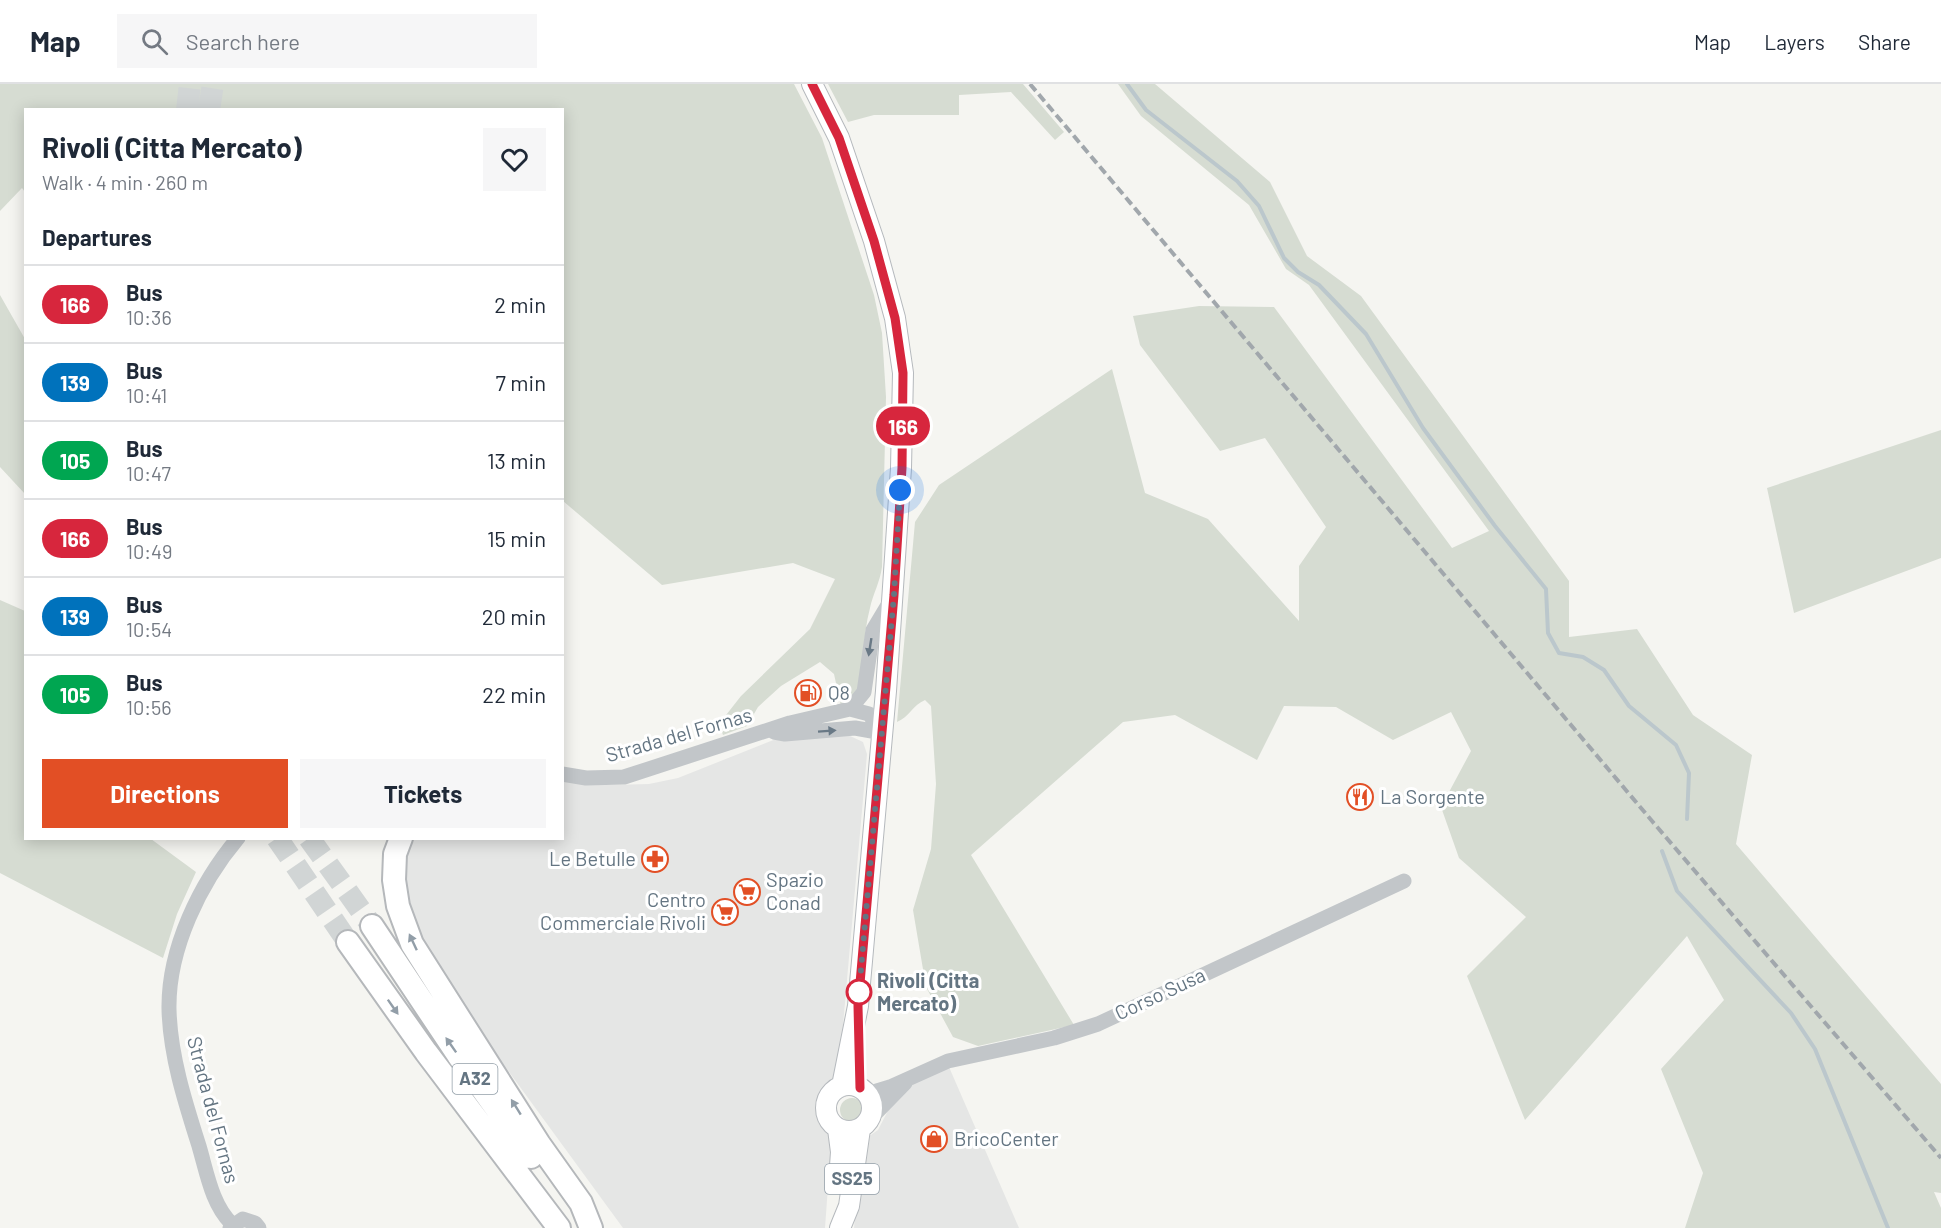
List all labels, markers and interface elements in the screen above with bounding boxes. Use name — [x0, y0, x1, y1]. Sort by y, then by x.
search box — [117, 14, 537, 68]
text: Map — [30, 24, 81, 58]
icon: search — [138, 25, 171, 58]
text: Search here — [186, 28, 300, 54]
text: Map — [1694, 29, 1731, 54]
text: Layers — [1764, 29, 1825, 54]
text: Share — [1858, 29, 1911, 54]
button: heart — [483, 128, 546, 191]
text: Rivoli (Citta Mercato) — [42, 130, 302, 164]
text: Walk · 4 min · 260 m — [42, 170, 208, 194]
text: Departures — [42, 224, 152, 250]
text: Bus — [126, 279, 163, 305]
text: 2 min — [494, 291, 546, 317]
text: 166 — [60, 292, 90, 317]
text: 10:36 — [126, 305, 172, 329]
text: Bus — [126, 357, 163, 383]
text: 7 min — [496, 369, 546, 395]
text: 139 — [60, 370, 90, 395]
text: 10:41 — [126, 383, 167, 407]
line badge: 166 — [868, 406, 938, 446]
text: 166 — [888, 414, 918, 439]
text: Bus — [126, 435, 163, 461]
text: 13 min — [487, 447, 546, 473]
text: 105 — [60, 448, 90, 473]
text: 10:47 — [126, 461, 171, 485]
your location — [885, 475, 915, 505]
text: Bus — [126, 513, 163, 539]
text: 15 min — [487, 525, 546, 551]
text: 166 — [60, 526, 90, 551]
text: 10:49 — [126, 539, 173, 563]
text: Bus — [126, 591, 163, 617]
text: 20 min — [482, 603, 546, 629]
text: 139 — [60, 604, 90, 629]
text: 10:54 — [126, 617, 172, 641]
one-way arrow — [866, 638, 875, 657]
text: Bus — [126, 669, 163, 695]
fuel station icon: Q8 — [793, 678, 823, 708]
place label: Q8 — [828, 680, 850, 704]
text: 22 min — [482, 681, 546, 707]
text: 105 — [60, 682, 90, 707]
text: 10:56 — [126, 695, 172, 719]
street label: Strada del Fornas — [603, 702, 755, 766]
one-way arrow — [817, 726, 836, 736]
button: Directions — [42, 759, 288, 828]
button: Tickets — [300, 759, 546, 828]
restaurant icon: La Sorgente — [1345, 782, 1375, 812]
place label: La Sorgente — [1380, 784, 1485, 808]
pharmacy icon: Le Betulle — [640, 844, 670, 874]
place label: Le Betulle — [549, 846, 636, 870]
place label: Spazio Conad — [766, 867, 824, 914]
supermarket icon: Spazio Conad — [732, 877, 762, 907]
place label: Centro Commerciale Rivoli — [540, 887, 706, 934]
supermarket icon: Centro Commerciale Rivoli — [710, 897, 740, 927]
one-way arrow — [408, 934, 417, 951]
street label: Corso Susa — [1111, 962, 1209, 1024]
place label: Rivoli (Citta Mercato) — [877, 968, 979, 1015]
marker: Rivoli (Citta Mercato) — [846, 979, 872, 1005]
one-way arrow — [387, 999, 399, 1015]
street label: Strada del Fornas — [183, 1034, 245, 1186]
one-way arrow — [446, 1037, 457, 1053]
road number: A32 — [452, 1064, 498, 1094]
one-way arrow — [510, 1100, 522, 1116]
shop icon: BricoCenter — [919, 1124, 949, 1154]
place label: BricoCenter — [954, 1126, 1059, 1150]
road number: SS25 — [825, 1164, 879, 1194]

